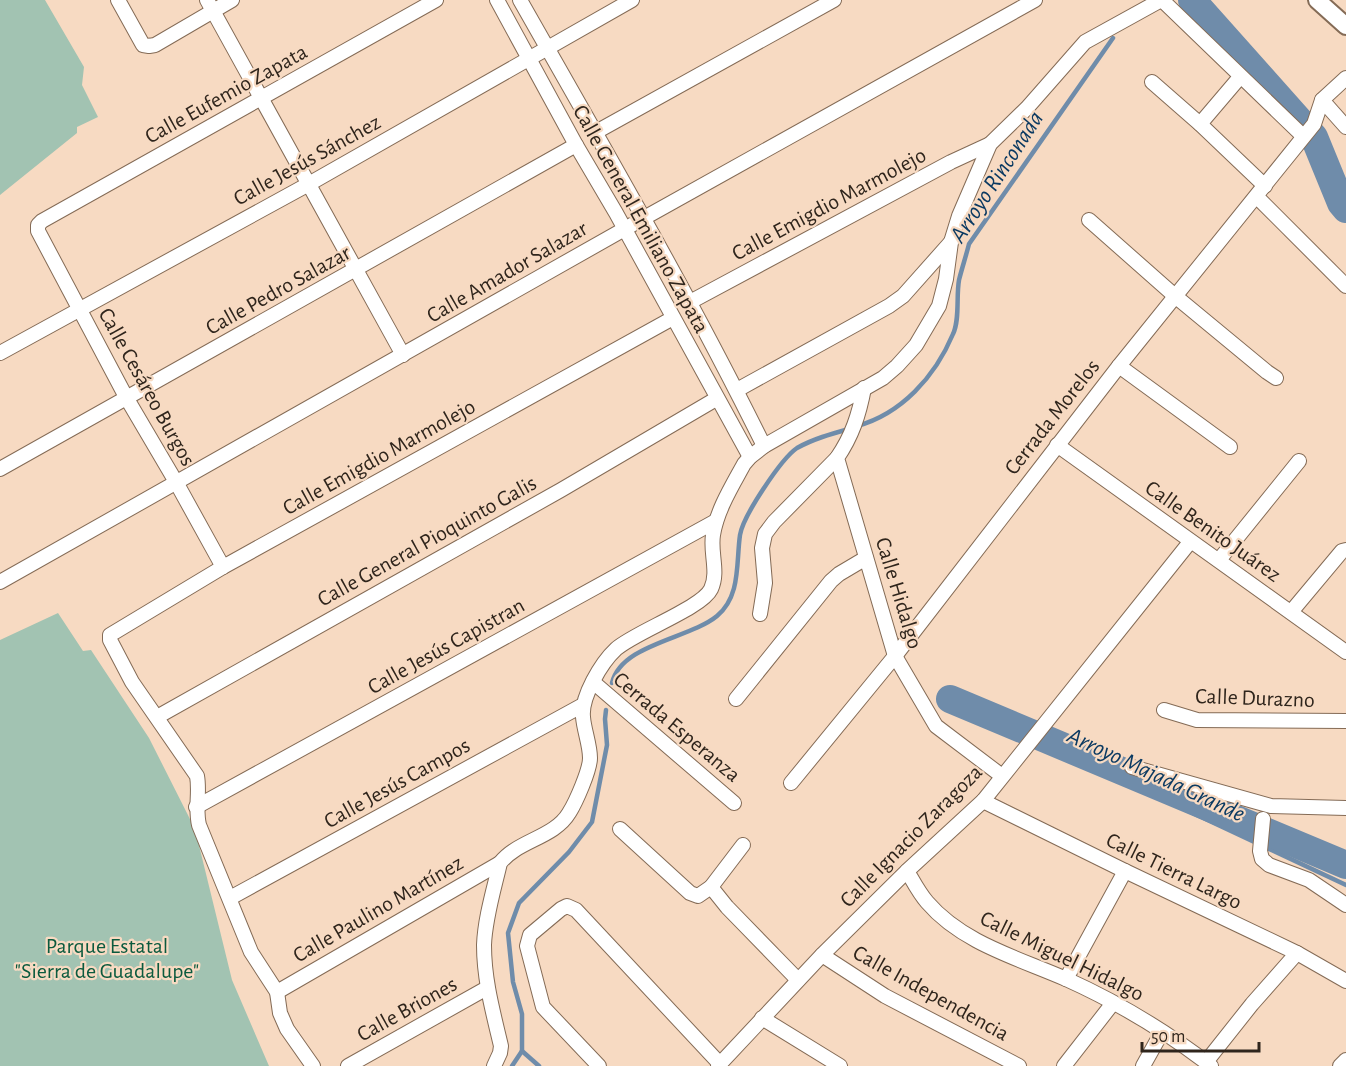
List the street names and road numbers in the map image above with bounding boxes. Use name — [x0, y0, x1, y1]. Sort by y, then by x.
street label: Calle Eufemio Zapata — [141, 40, 311, 148]
street label: Calle General Emiliano Zapata — [569, 101, 713, 337]
street label: Calle Jesús Sánchez — [230, 111, 384, 209]
street label: Calle Emigdio Marmolejo — [728, 144, 930, 264]
street label: Calle Amador Salazar — [423, 217, 591, 327]
street label: Calle Pedro Salazar — [202, 241, 354, 339]
street label: Calle Cesáreo Burgos — [95, 304, 199, 470]
street label: Cerrada Morelos — [1000, 355, 1104, 479]
street label: Calle Emigdio Marmolejo — [279, 395, 479, 519]
street label: Calle General Pioquinto Galis — [314, 472, 540, 610]
street label: Calle Benito Juárez — [1141, 476, 1285, 586]
street label: Calle Hidalgo — [872, 535, 926, 651]
street label: Calle Jesús Capistran — [364, 594, 528, 698]
street label: Cerrada Esperanza — [609, 668, 745, 786]
street label: Calle Durazno — [1195, 685, 1315, 711]
street label: Calle Jesús Campos — [320, 734, 474, 832]
street label: Calle Ignacio Zaragoza — [836, 761, 986, 911]
street label: Calle Tierra Largo — [1103, 829, 1245, 913]
street label: Calle Paulino Martínez — [289, 851, 467, 967]
street label: Calle Miguel Hidalgo — [977, 907, 1147, 1005]
street label: Calle Independencia — [849, 941, 1013, 1045]
street label: Calle Briones — [353, 973, 461, 1045]

